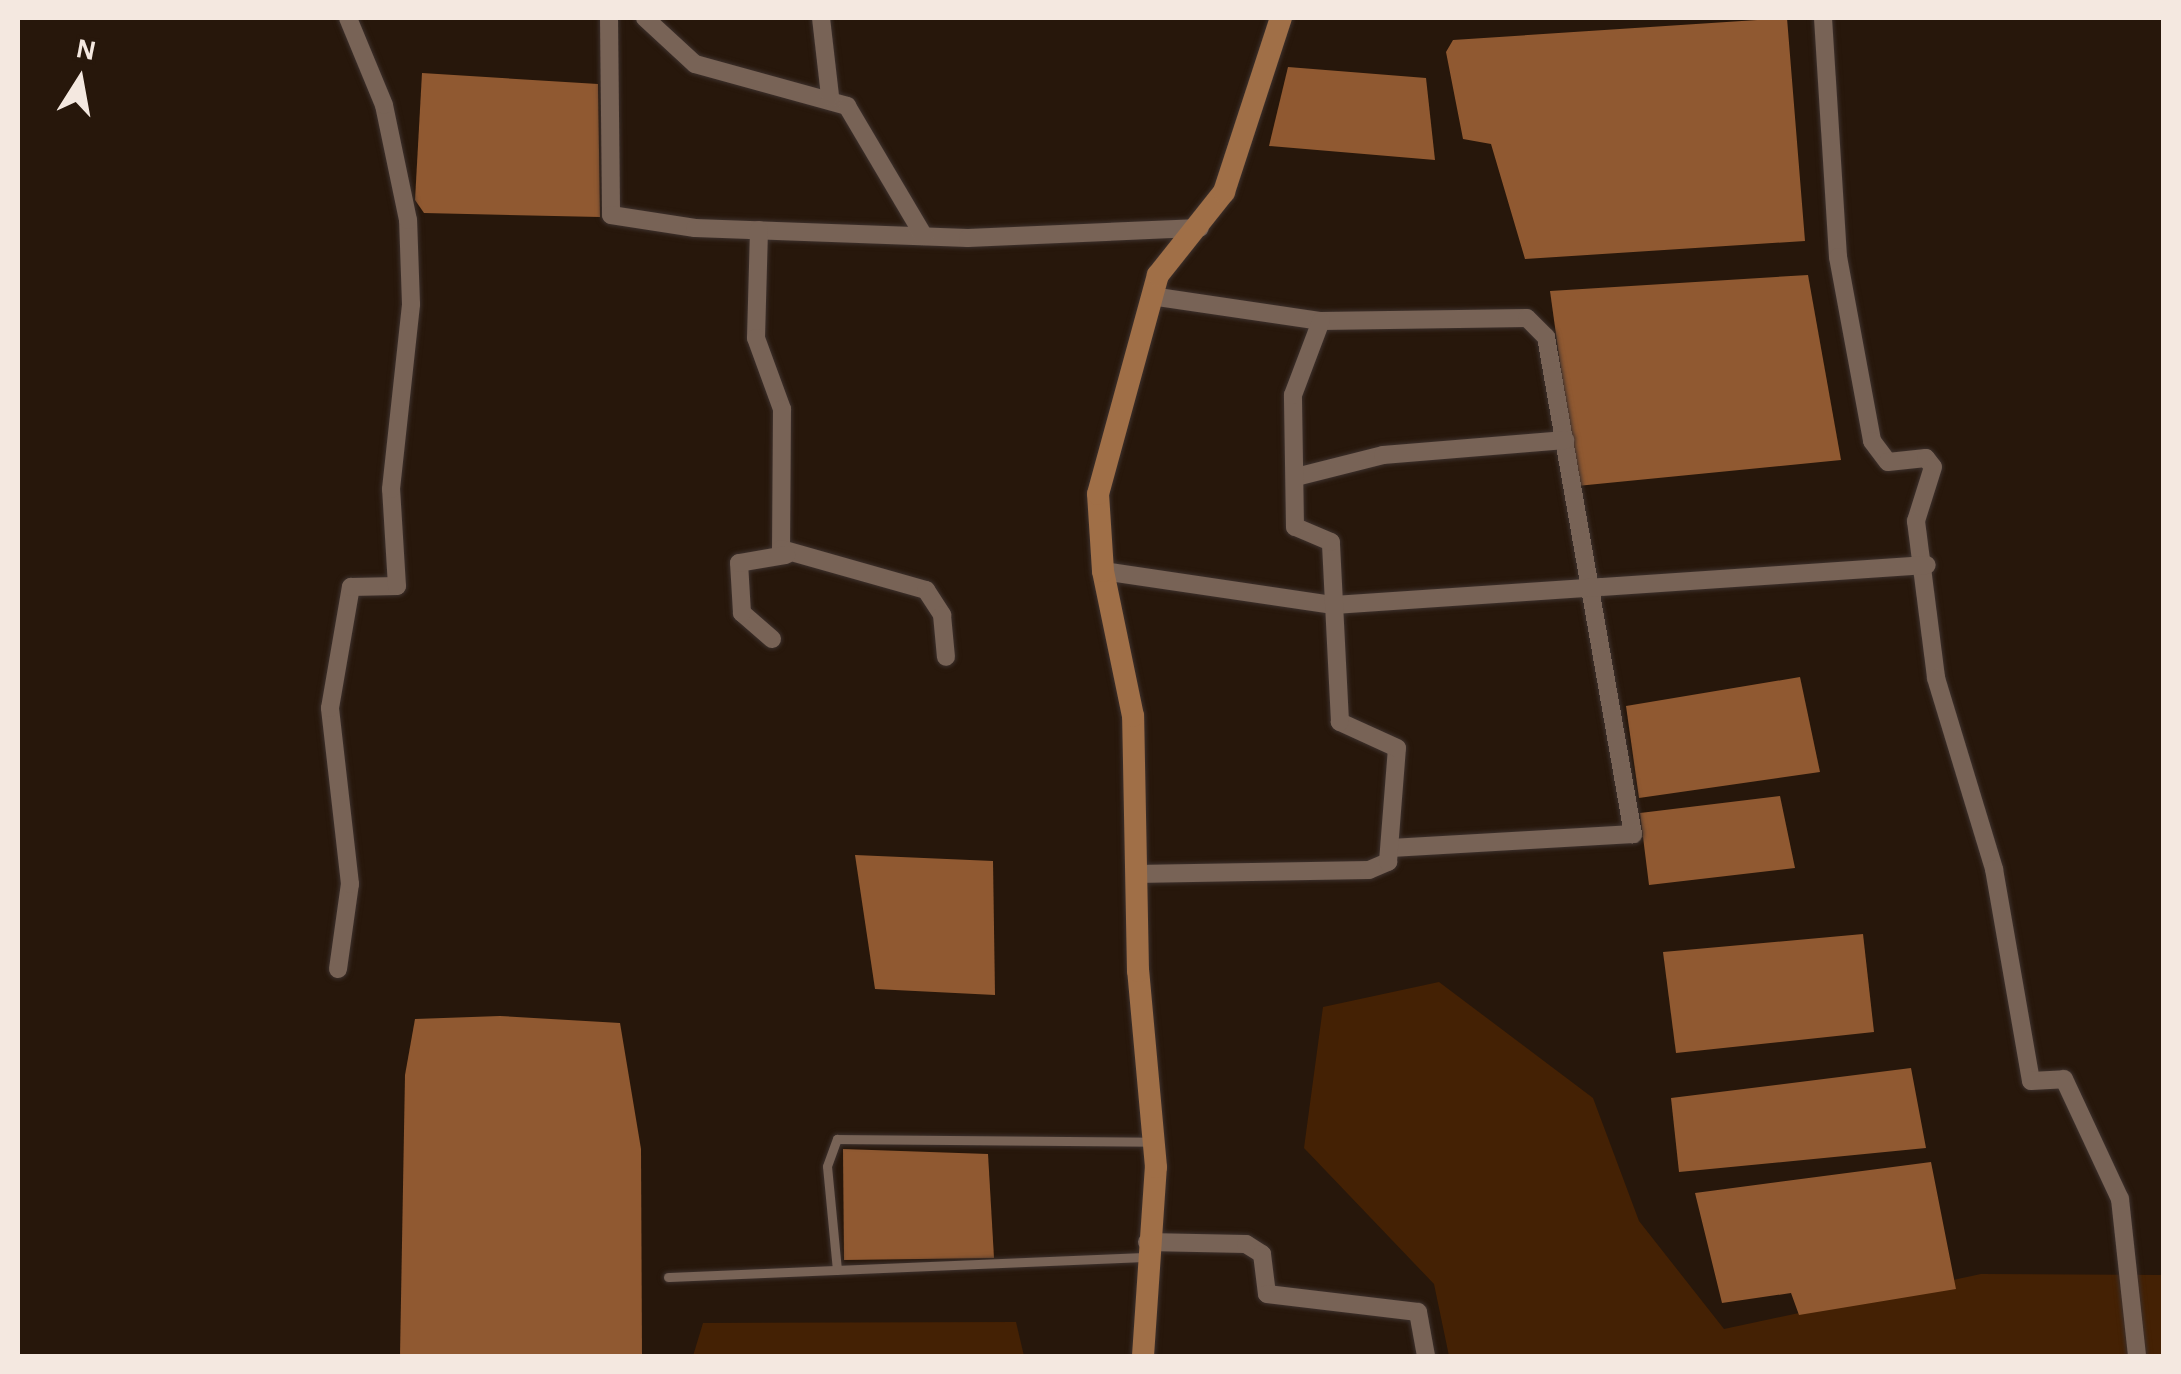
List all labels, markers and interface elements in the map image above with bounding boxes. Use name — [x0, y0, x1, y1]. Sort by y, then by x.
north arrow — [30, 30, 130, 130]
text: N — [73, 35, 98, 66]

